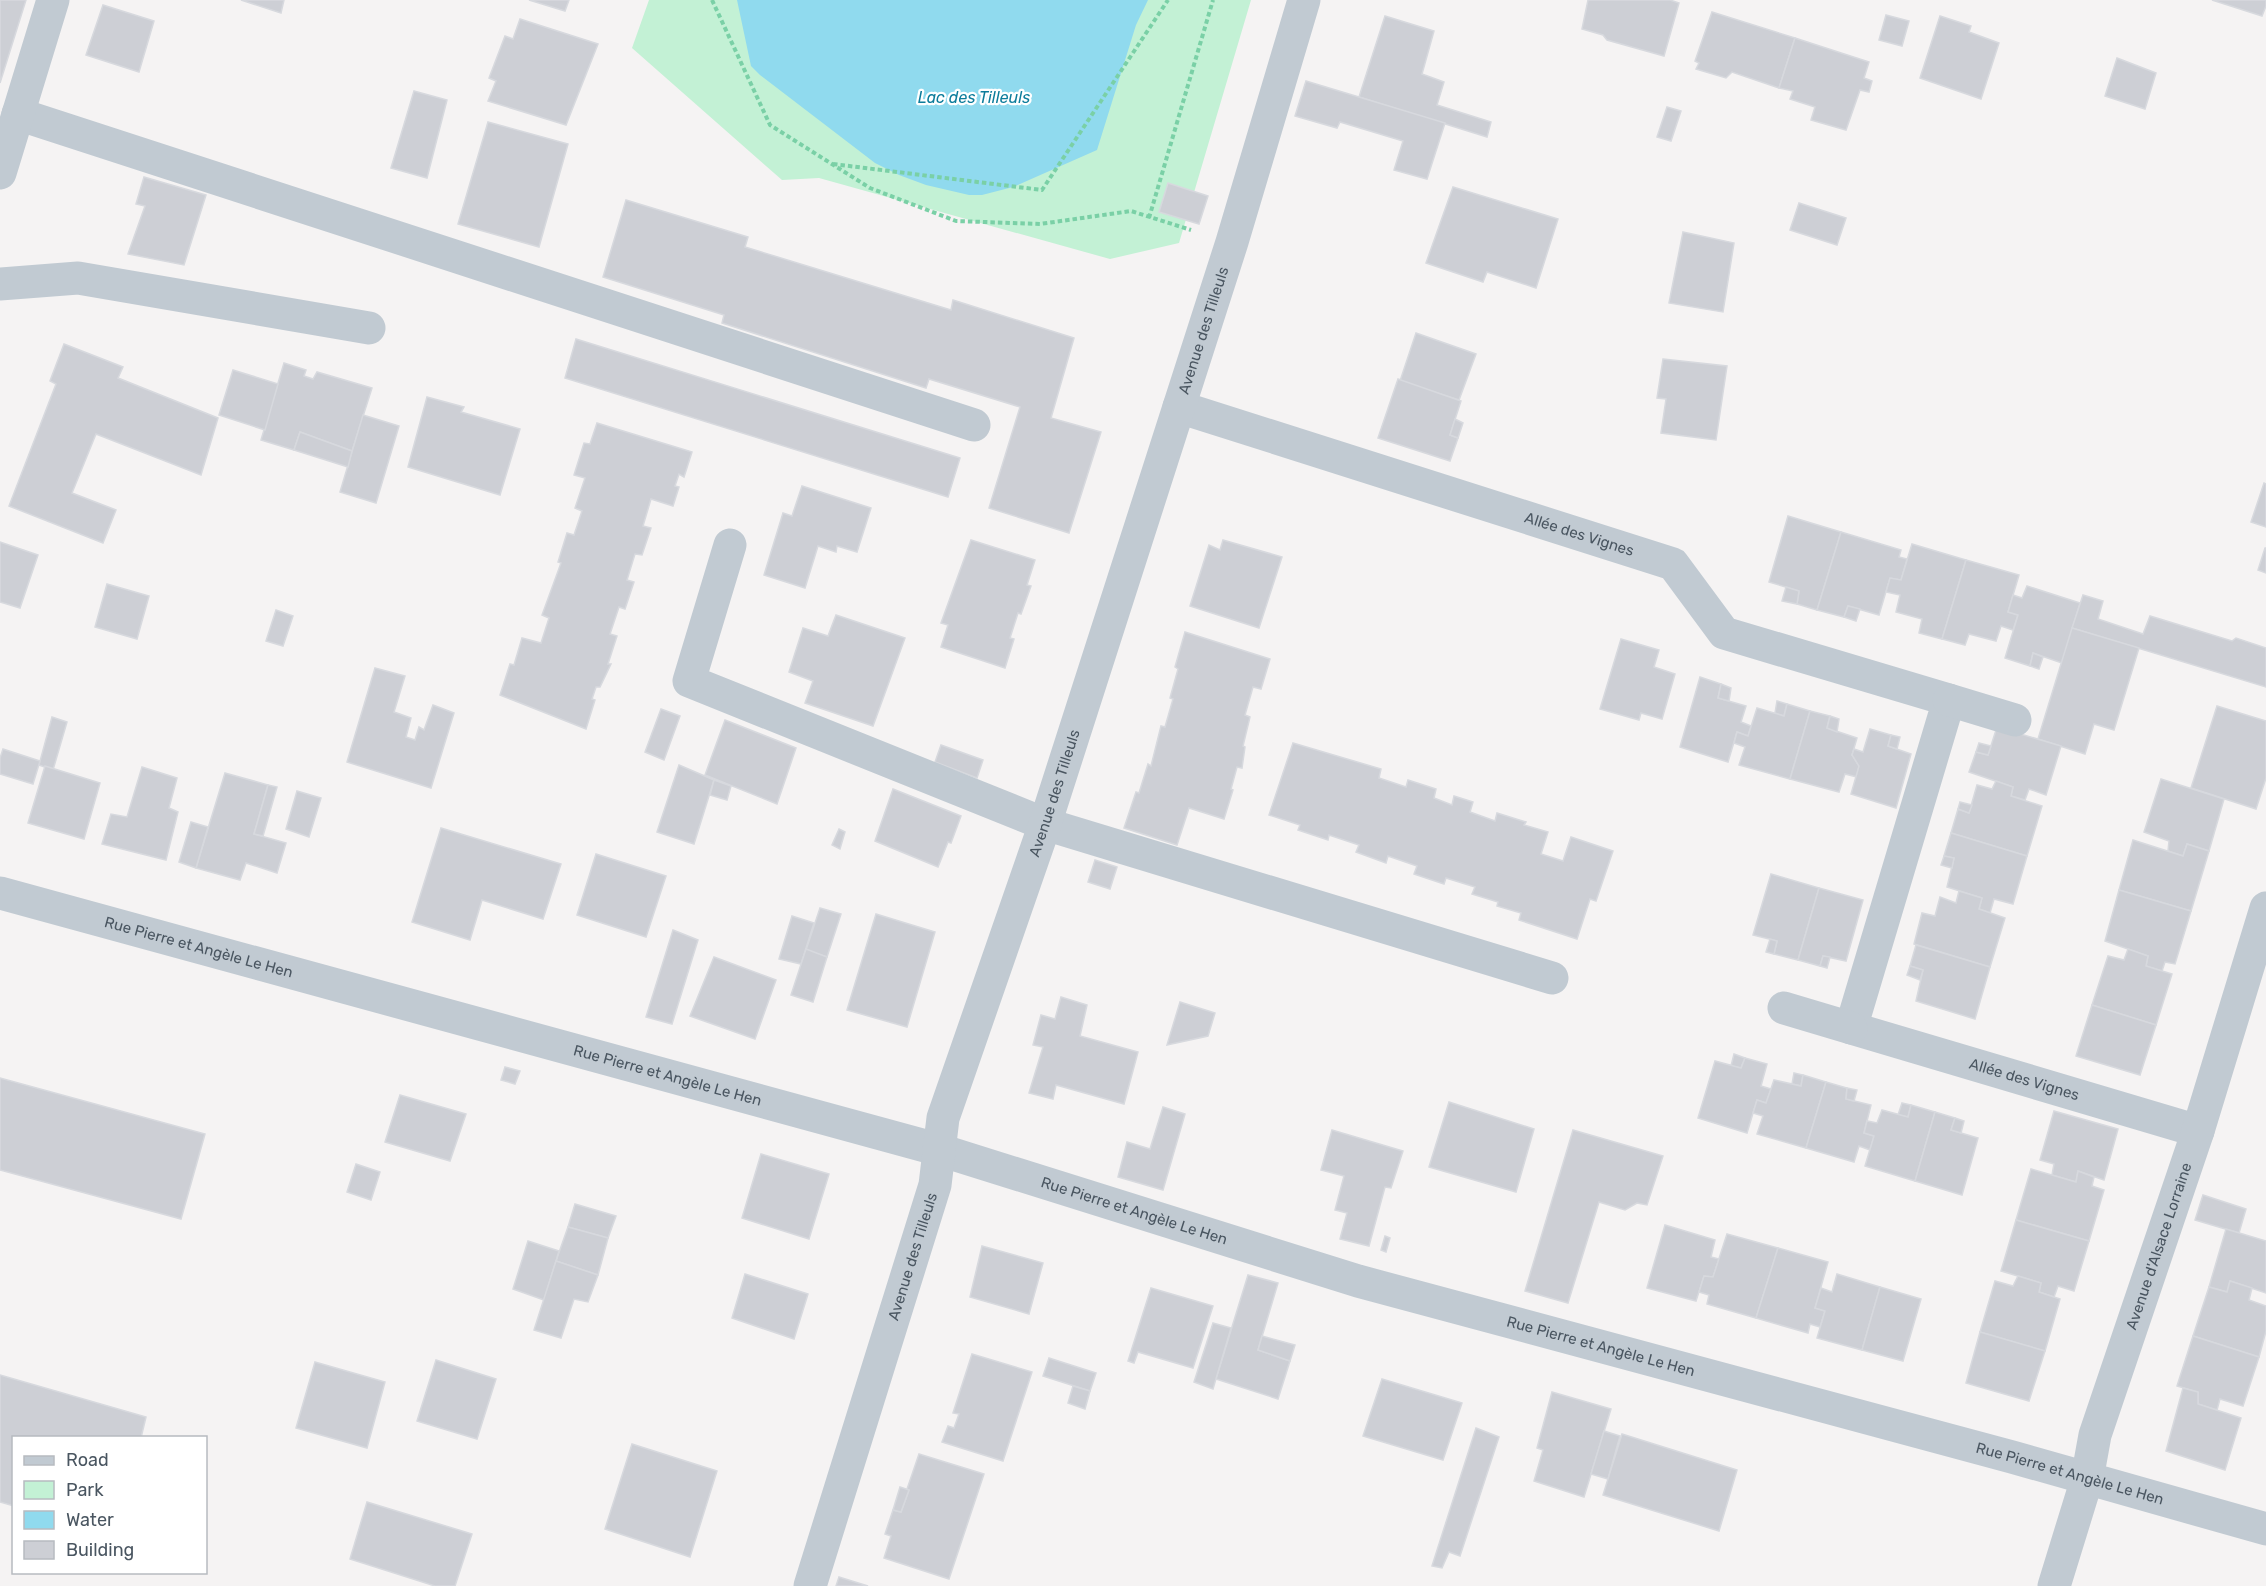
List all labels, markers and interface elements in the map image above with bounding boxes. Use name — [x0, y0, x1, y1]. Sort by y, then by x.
water label: Lac des Tilleuls — [918, 88, 1030, 107]
street label: Avenue des Tilleuls — [1175, 264, 1233, 397]
street label: Allée des Vignes — [1522, 508, 1637, 560]
street label: Avenue des Tilleuls — [1025, 727, 1084, 859]
street label: Rue Pierre et Angèle Le Hen — [103, 913, 295, 982]
street label: Rue Pierre et Angèle Le Hen — [571, 1041, 764, 1110]
street label: Allée des Vignes — [1967, 1055, 2082, 1104]
street label: Avenue d'Alsace Lorraine — [2122, 1160, 2196, 1332]
street label: Rue Pierre et Angèle Le Hen — [1039, 1173, 1230, 1249]
street label: Avenue des Tilleuls — [884, 1190, 941, 1323]
street label: Rue Pierre et Angèle Le Hen — [1505, 1312, 1697, 1380]
legend — [12, 1436, 207, 1574]
street label: Rue Pierre et Angèle Le Hen — [1974, 1439, 2166, 1509]
text: Road — [66, 1449, 109, 1471]
text: Park — [66, 1479, 104, 1501]
text: Water — [66, 1509, 114, 1531]
text: Building — [66, 1539, 134, 1561]

